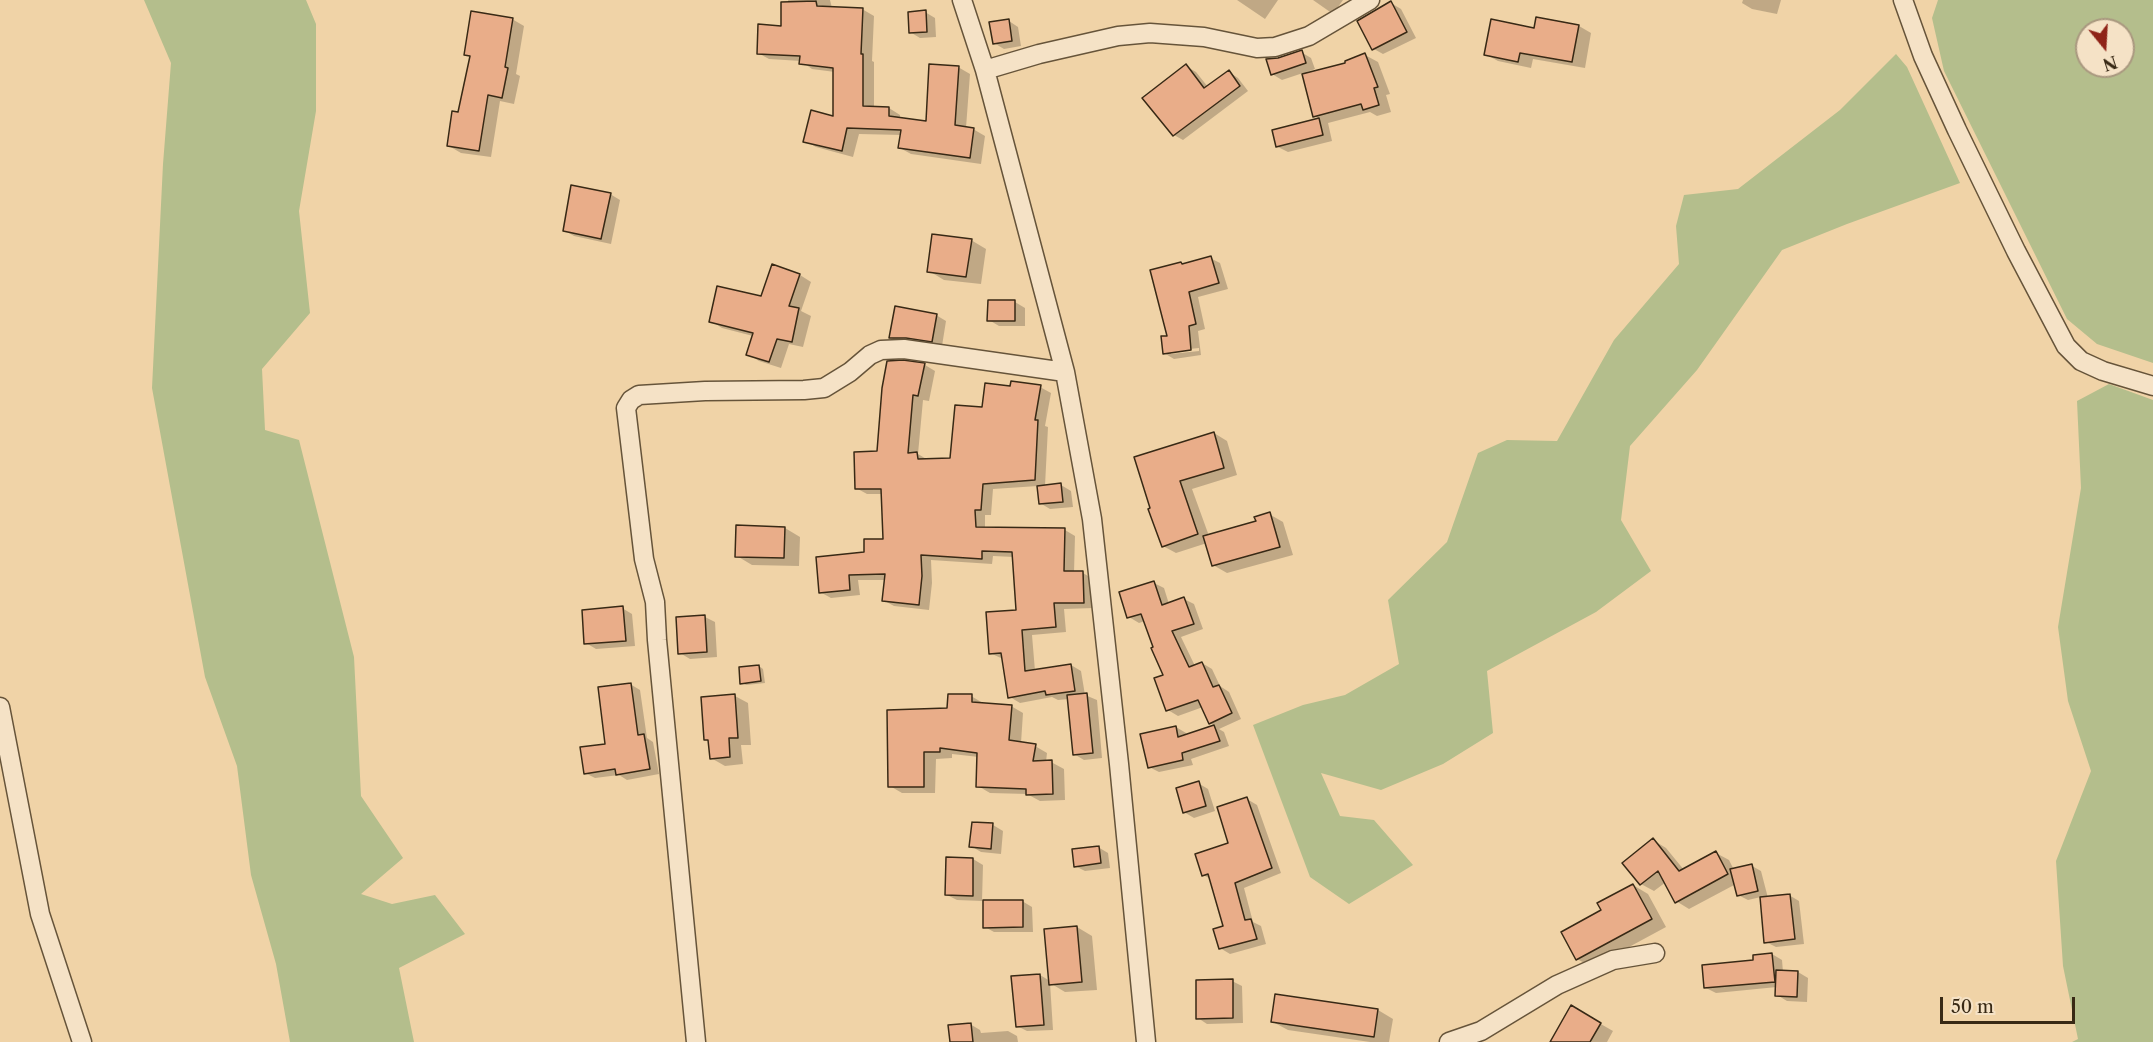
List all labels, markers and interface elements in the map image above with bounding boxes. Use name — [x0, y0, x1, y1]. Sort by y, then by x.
north arrow — [2075, 18, 2135, 78]
text: N — [2100, 52, 2120, 75]
scale bar — [1943, 985, 2078, 1023]
text: 50 m — [1951, 996, 1994, 1018]

